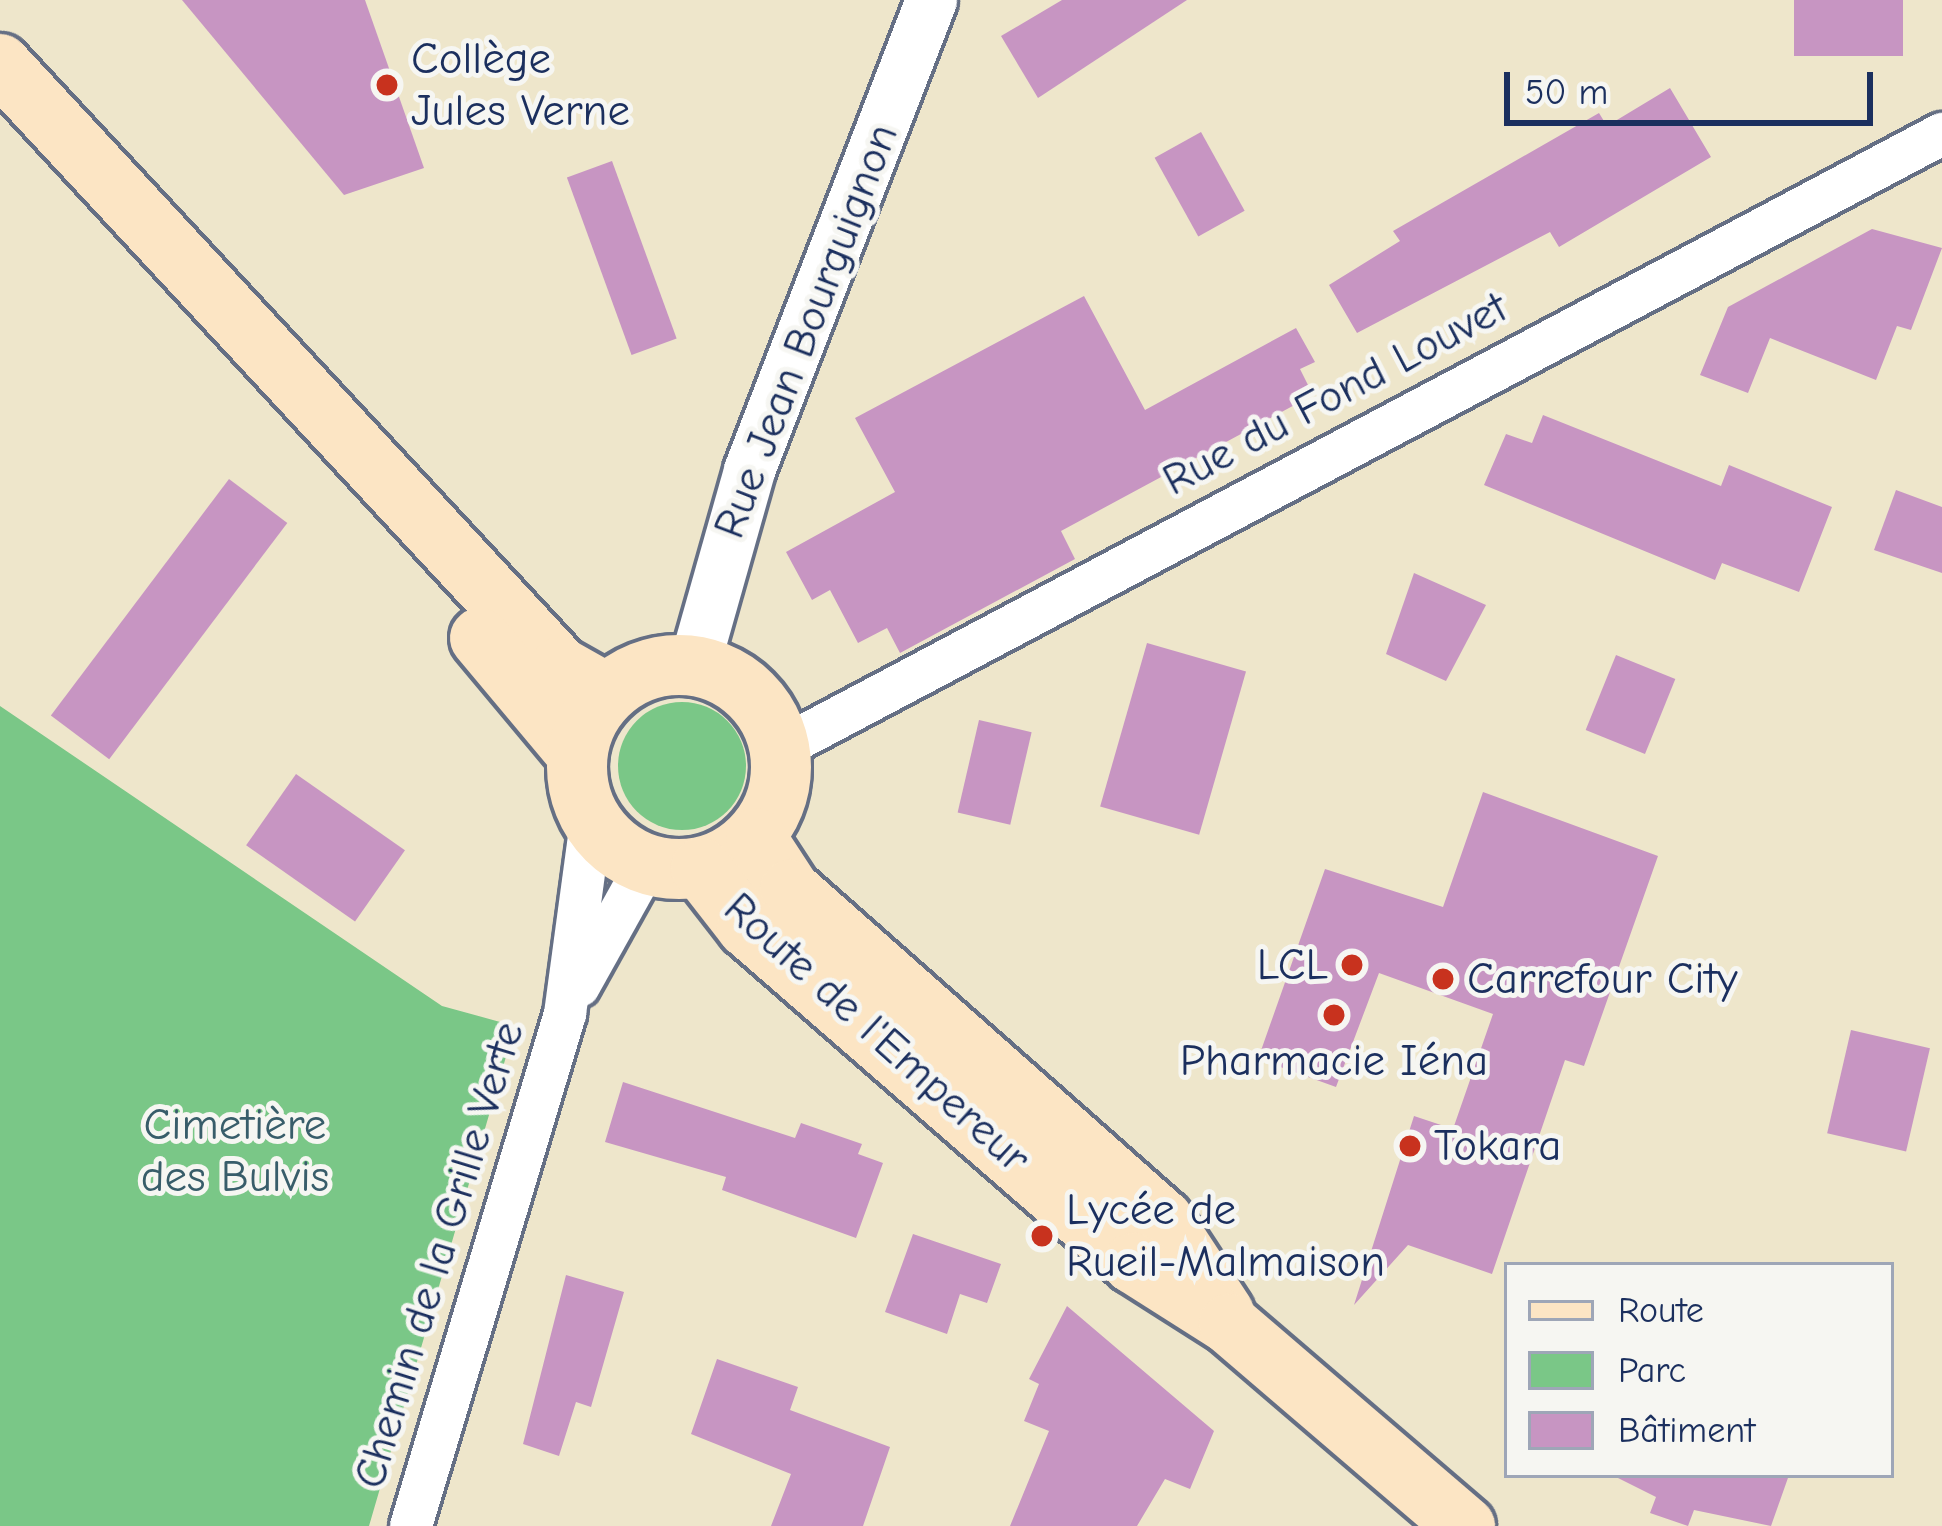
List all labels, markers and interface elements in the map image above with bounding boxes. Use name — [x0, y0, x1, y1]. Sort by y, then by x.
place label: Collège Jules Verne — [411, 32, 630, 138]
scale bar — [1510, 48, 1879, 122]
marker: Collège Jules Verne — [374, 72, 400, 98]
text: 50 m — [1525, 72, 1608, 113]
street label: Rue Jean Bourguignon — [702, 116, 910, 546]
street label: Rue du Fond Louvet — [1154, 280, 1516, 508]
street label: Route de l'Empereur — [713, 881, 1041, 1185]
place label: LCL — [1257, 938, 1328, 992]
marker: LCL — [1339, 952, 1365, 978]
place label: Carrefour City — [1467, 952, 1738, 1006]
marker: Carrefour City — [1430, 966, 1456, 992]
marker: Pharmacie Iéna — [1321, 1002, 1347, 1028]
street label: Chemin de la Grille Verte — [342, 1015, 536, 1495]
place label: Pharmacie Iéna — [1180, 1034, 1488, 1088]
park label: Cimetière des Bulvis — [141, 1098, 329, 1204]
place label: Tokara — [1434, 1119, 1561, 1173]
marker: Tokara — [1397, 1133, 1423, 1159]
place label: Lycée de Rueil-Malmaison — [1066, 1183, 1385, 1289]
marker: Lycée de Rueil-Malmaison — [1029, 1223, 1055, 1249]
legend — [1504, 1262, 1894, 1478]
text: Route — [1618, 1290, 1704, 1331]
text: Parc — [1618, 1350, 1686, 1391]
text: Bâtiment — [1618, 1410, 1755, 1451]

